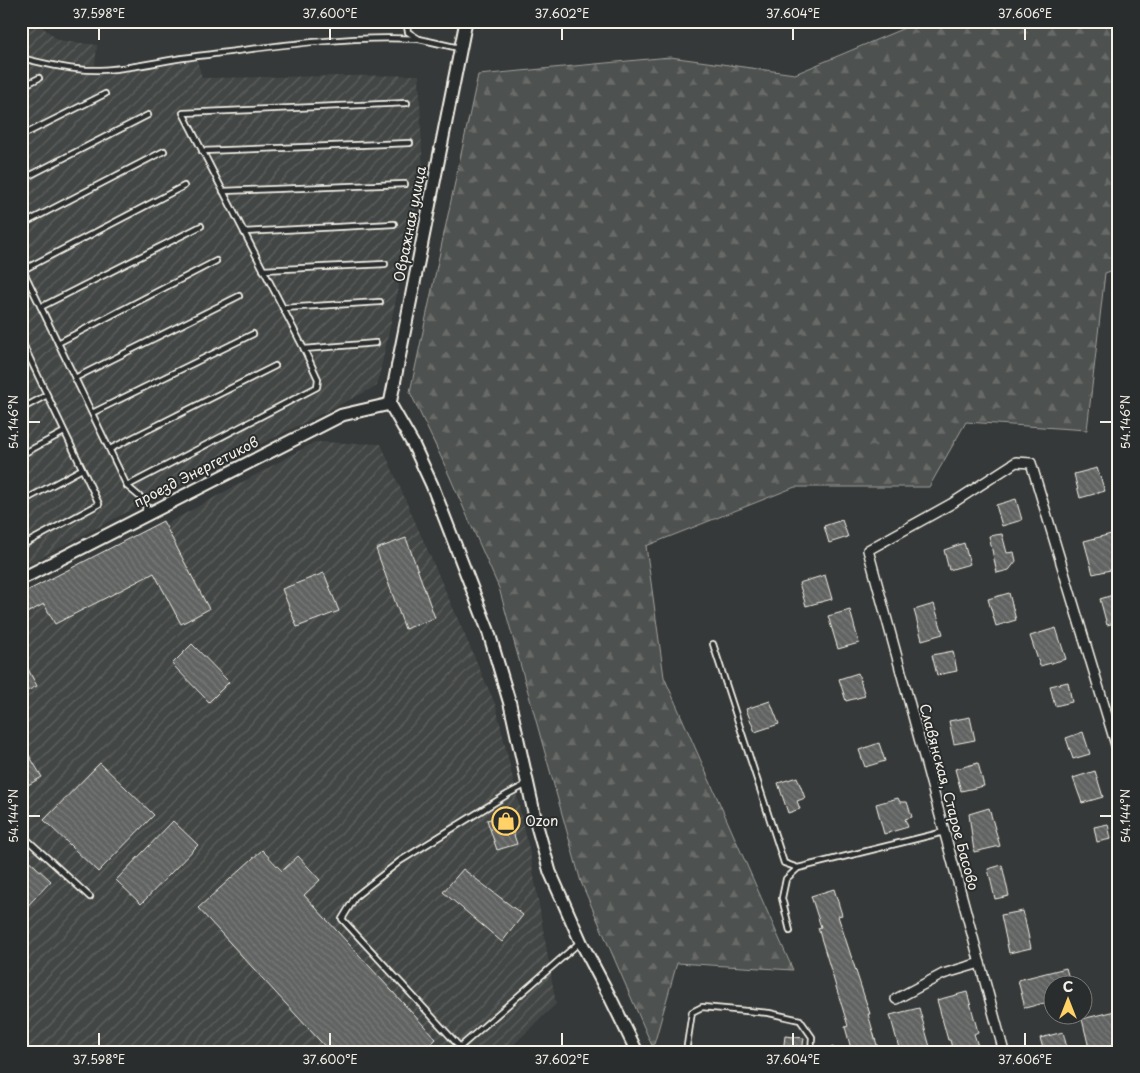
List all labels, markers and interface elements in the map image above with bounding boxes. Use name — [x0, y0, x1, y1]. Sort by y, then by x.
text: 37.598°E — [73, 4, 125, 22]
text: 37.600°E — [302, 4, 358, 22]
text: 37.602°E — [535, 4, 589, 22]
text: 37.604°E — [766, 4, 820, 22]
text: 37.606°E — [998, 4, 1052, 22]
street label: Овражная улица — [388, 164, 431, 284]
text: 54.146°N — [4, 395, 22, 449]
text: 54.146°N — [1116, 395, 1134, 449]
street label: проезд Энергетиков — [130, 431, 262, 512]
street label: Славянская, Старое Басово — [914, 701, 985, 893]
text: 54.144°N — [4, 789, 22, 843]
text: 54.144°N — [1116, 789, 1134, 843]
shop icon: Ozon — [491, 806, 521, 836]
place label: Ozon — [525, 810, 558, 831]
north arrow — [1042, 976, 1092, 1026]
text: С — [1063, 976, 1073, 997]
text: 37.598°E — [73, 1050, 125, 1068]
text: 37.600°E — [302, 1050, 358, 1068]
text: 37.602°E — [535, 1050, 589, 1068]
text: 37.604°E — [766, 1050, 820, 1068]
text: 37.606°E — [998, 1050, 1052, 1068]

